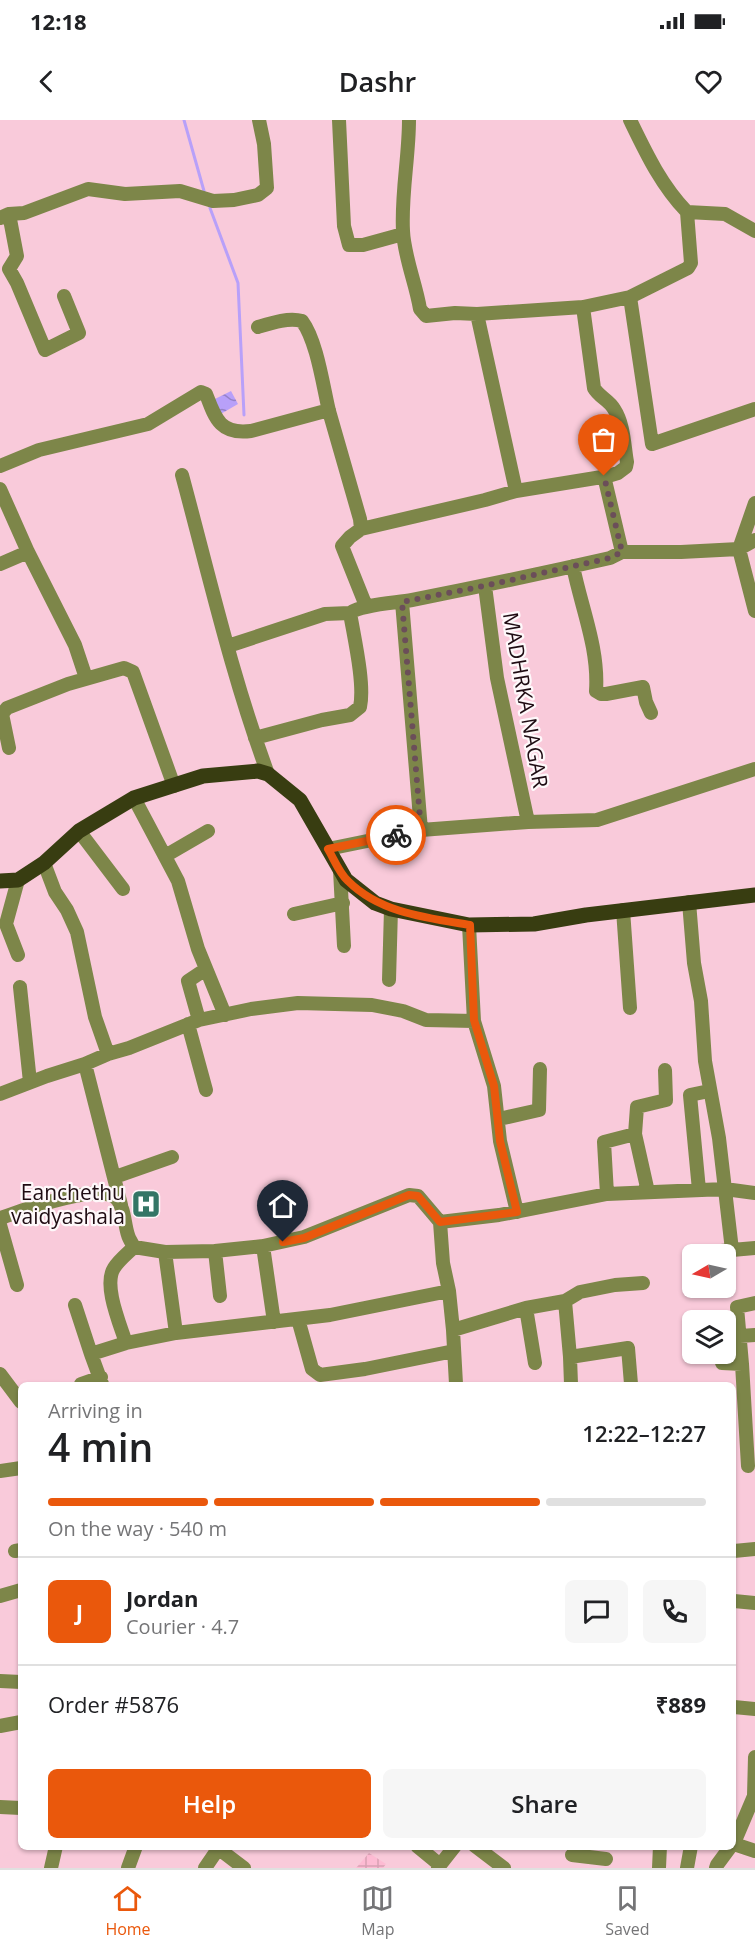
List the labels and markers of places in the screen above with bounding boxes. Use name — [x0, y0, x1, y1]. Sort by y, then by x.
pin — [578, 414, 629, 476]
place label: Eanchethu vaidyashala — [11, 1178, 125, 1230]
pin — [257, 1180, 308, 1242]
hospital icon: Eanchethu vaidyashala — [130, 1188, 162, 1220]

